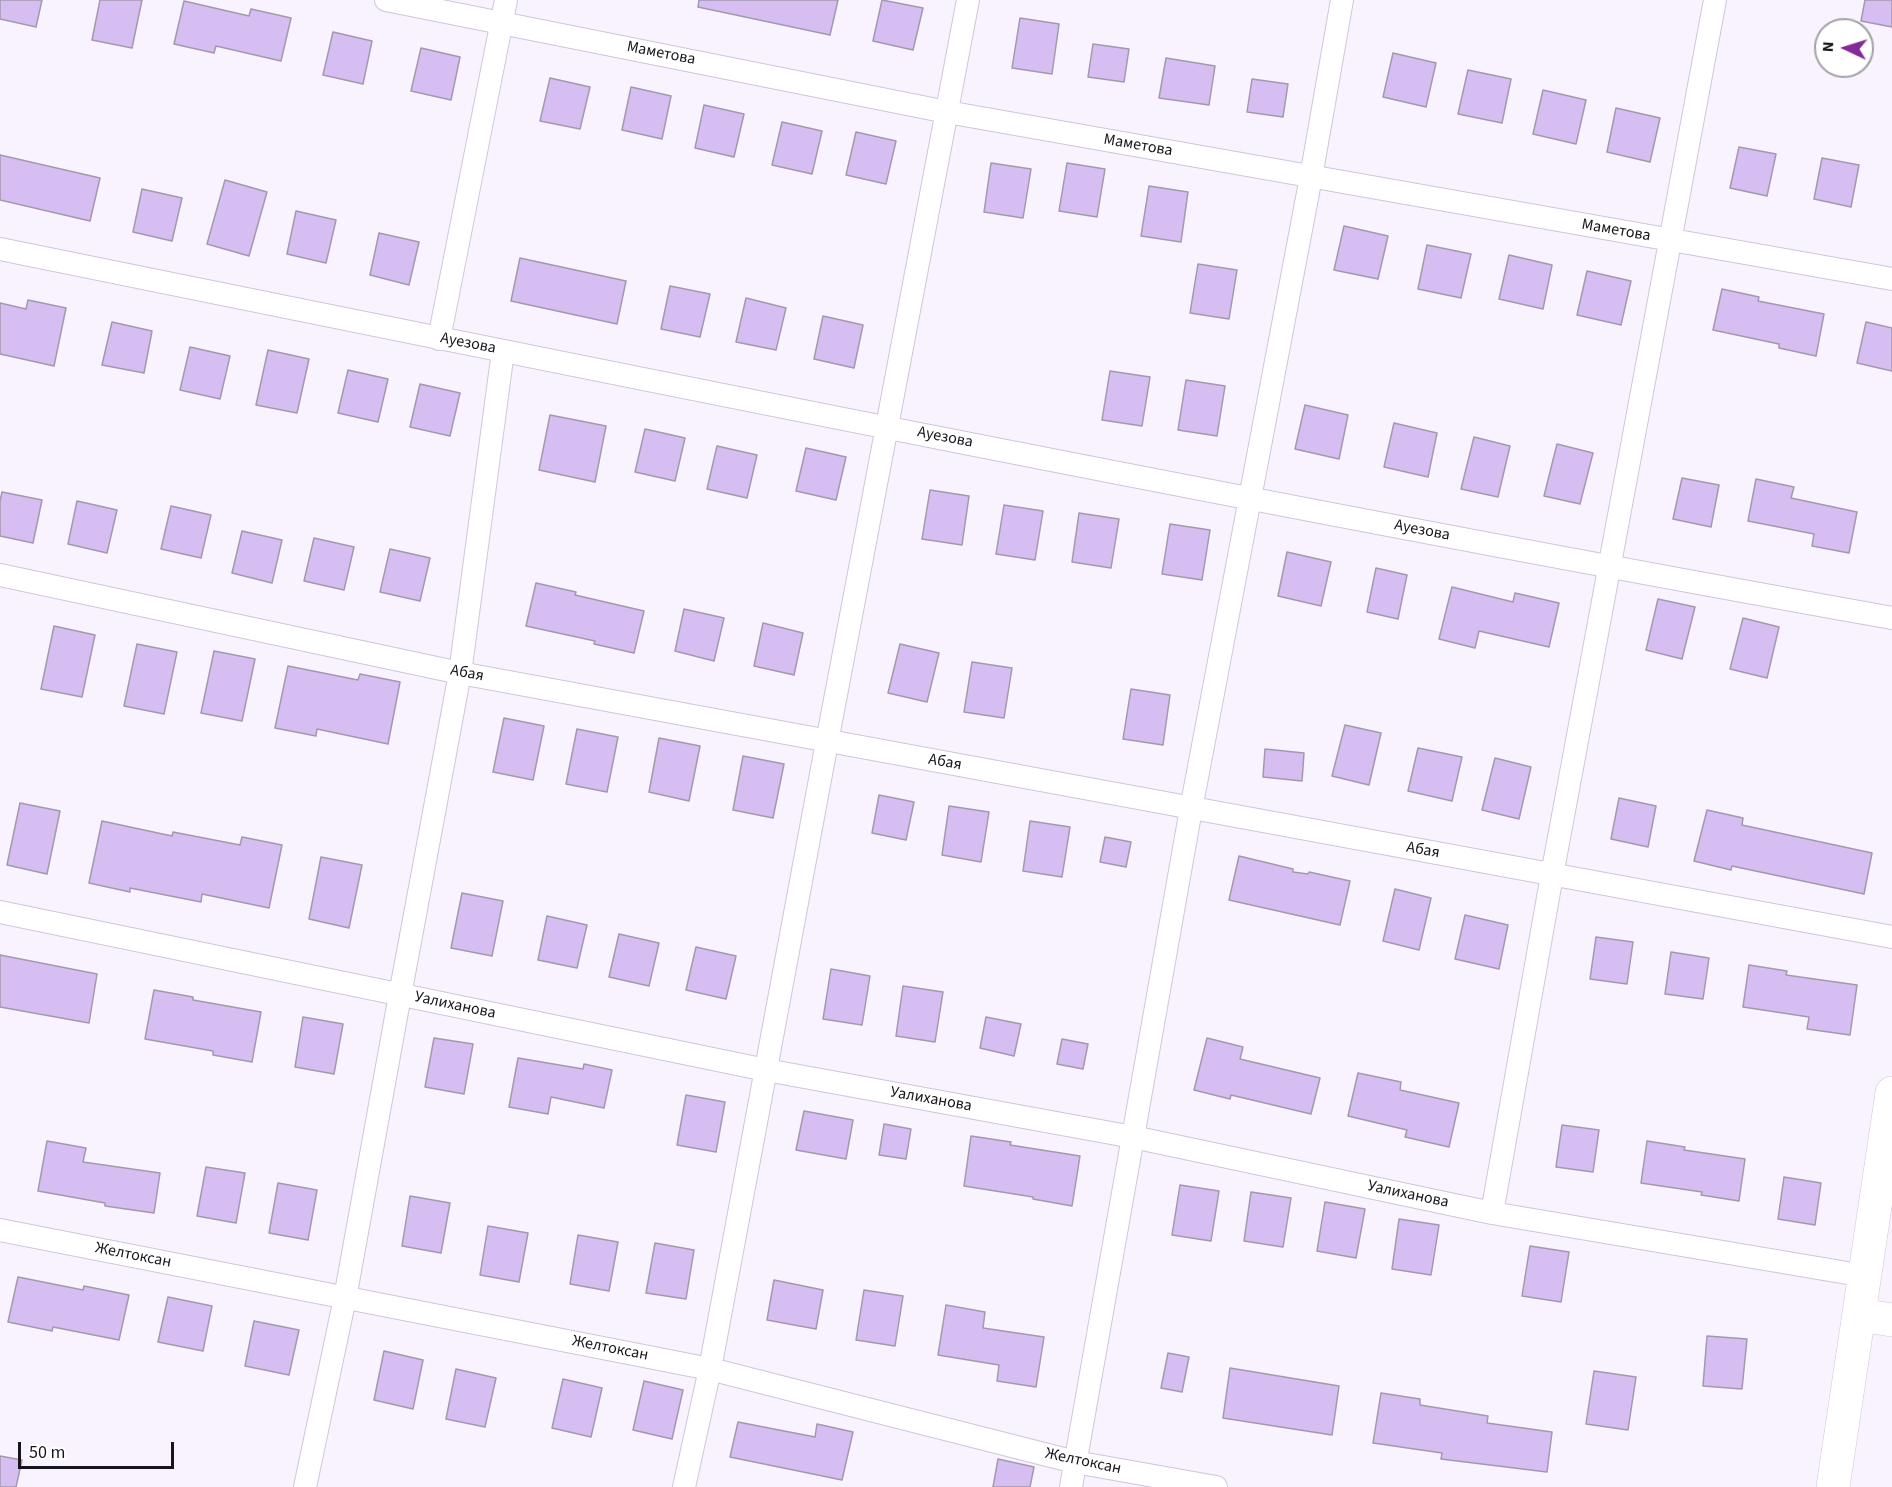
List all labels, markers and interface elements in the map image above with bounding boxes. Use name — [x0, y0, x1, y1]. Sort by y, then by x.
north arrow — [1814, 18, 1874, 78]
street label: Маметова — [625, 38, 697, 70]
text: N — [1817, 41, 1839, 53]
street label: Маметова — [1102, 131, 1174, 161]
street label: Маметова — [1580, 216, 1652, 246]
street label: Ауезова — [439, 329, 497, 359]
street label: Ауезова — [916, 423, 974, 453]
street label: Ауезова — [1393, 516, 1451, 546]
street label: Абая — [449, 661, 485, 687]
street label: Абая — [927, 751, 963, 775]
street label: Абая — [1405, 839, 1441, 863]
street label: Уалиханова — [413, 988, 497, 1024]
street label: Уалиханова — [889, 1083, 973, 1117]
street label: Уалиханова — [1366, 1177, 1450, 1213]
street label: Желтоксан — [93, 1239, 173, 1273]
street label: Желтоксан — [570, 1332, 650, 1366]
scale bar — [21, 1430, 177, 1468]
text: 50 m — [29, 1440, 65, 1465]
street label: Желтоксан — [1043, 1445, 1123, 1479]

